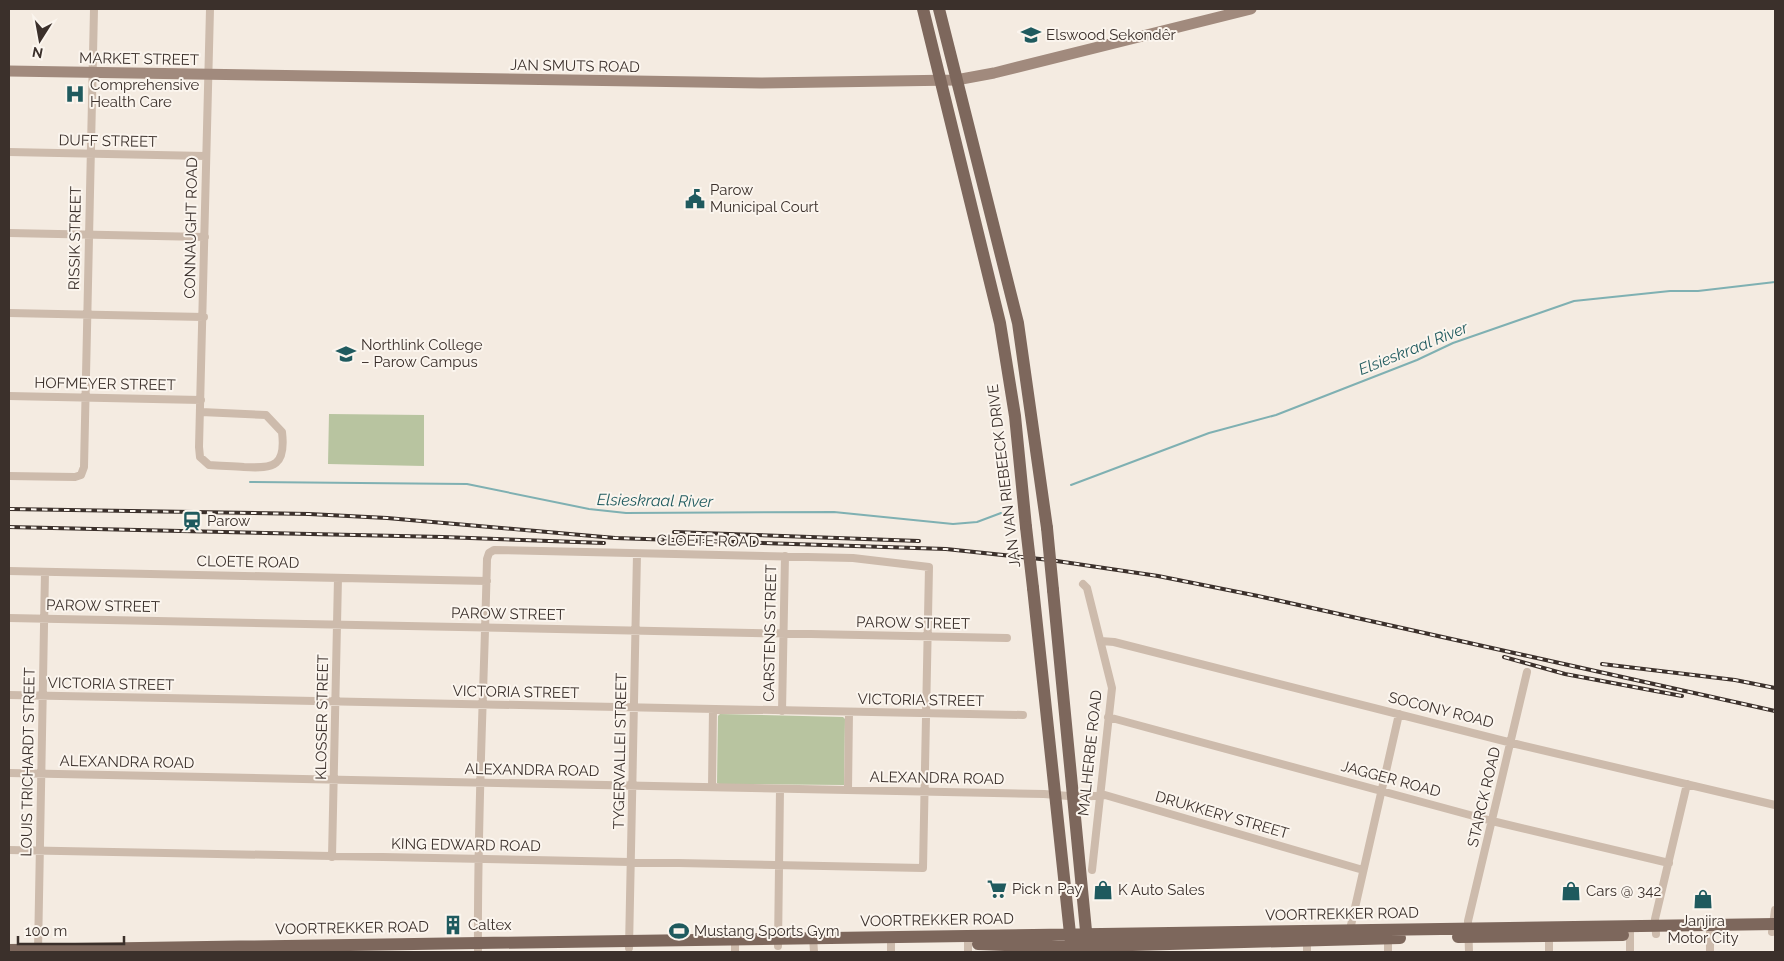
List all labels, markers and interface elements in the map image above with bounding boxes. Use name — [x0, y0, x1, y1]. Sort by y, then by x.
north arrow — [15, 15, 65, 65]
school or university icon: Elswood Sekondêr — [1020, 24, 1042, 46]
place label: Elswood Sekondêr — [1046, 26, 1176, 44]
text: N — [31, 44, 44, 62]
street label: MARKET STREET — [79, 49, 199, 69]
street label: JAN SMUTS ROAD — [510, 56, 640, 76]
place label: Comprehensive Health Care — [90, 76, 200, 111]
hospital icon: Comprehensive Health Care — [64, 83, 86, 105]
street label: DUFF STREET — [59, 131, 157, 151]
street label: CONNAUGHT ROAD — [181, 157, 201, 299]
place label: Parow Municipal Court — [710, 181, 819, 216]
street label: RISSIK STREET — [65, 186, 85, 290]
public building icon: Parow Municipal Court — [684, 188, 706, 210]
water label: Elsieskraal River — [1356, 318, 1471, 379]
place label: Northlink College – Parow Campus — [361, 336, 483, 371]
school or university icon: Northlink College – Parow Campus — [335, 343, 357, 365]
street label: HOFMEYER STREET — [34, 374, 176, 394]
street label: JAN VAN RIEBEECK DRIVE — [984, 383, 1024, 569]
water label: Elsieskraal River — [597, 490, 714, 511]
station icon: Parow — [181, 510, 203, 532]
place label: Parow — [207, 512, 250, 530]
street label: CLOETE ROAD — [657, 531, 760, 551]
street label: CLOETE ROAD — [197, 552, 300, 572]
street label: CARSTENS STREET — [760, 564, 780, 702]
street label: PAROW STREET — [46, 596, 160, 616]
street label: PAROW STREET — [451, 604, 565, 624]
street label: PAROW STREET — [856, 613, 970, 633]
street label: KLOSSER STREET — [312, 654, 332, 780]
street label: LOUIS TRICHARDT STREET — [17, 667, 39, 857]
street label: TYGERVALLEI STREET — [610, 673, 630, 829]
street label: VICTORIA STREET — [48, 674, 174, 694]
street label: VICTORIA STREET — [453, 682, 579, 702]
street label: SOCONY ROAD — [1386, 688, 1496, 732]
street label: MALHERBE ROAD — [1074, 689, 1106, 817]
street label: VICTORIA STREET — [858, 690, 984, 710]
street label: STARCK ROAD — [1464, 745, 1504, 849]
street label: ALEXANDRA ROAD — [59, 752, 195, 772]
street label: JAGGER ROAD — [1339, 757, 1443, 801]
street label: ALEXANDRA ROAD — [464, 760, 600, 780]
street label: ALEXANDRA ROAD — [869, 768, 1005, 788]
street label: DRUKKERY STREET — [1153, 787, 1291, 843]
street label: KING EDWARD ROAD — [391, 835, 541, 855]
supermarket icon: Pick n Pay — [986, 878, 1008, 900]
shop icon: K Auto Sales — [1092, 879, 1114, 901]
place label: Pick n Pay — [1012, 880, 1083, 898]
shop icon: Cars @ 342 — [1560, 880, 1582, 902]
place label: K Auto Sales — [1118, 881, 1205, 899]
place label: Cars @ 342 — [1586, 882, 1661, 900]
shop icon: Janjira Motor City — [1692, 888, 1714, 910]
street label: VOORTREKKER ROAD — [1265, 904, 1419, 924]
street label: VOORTREKKER ROAD — [860, 910, 1014, 930]
place label: Janjira Motor City — [1667, 912, 1739, 947]
scale bar — [18, 914, 124, 946]
building icon: Caltex — [442, 914, 464, 936]
place label: Caltex — [468, 916, 512, 934]
street label: VOORTREKKER ROAD — [275, 918, 429, 938]
sports icon: Mustang Sports Gym — [668, 920, 690, 942]
text: 100 m — [25, 922, 67, 940]
place label: Mustang Sports Gym — [694, 922, 840, 940]

